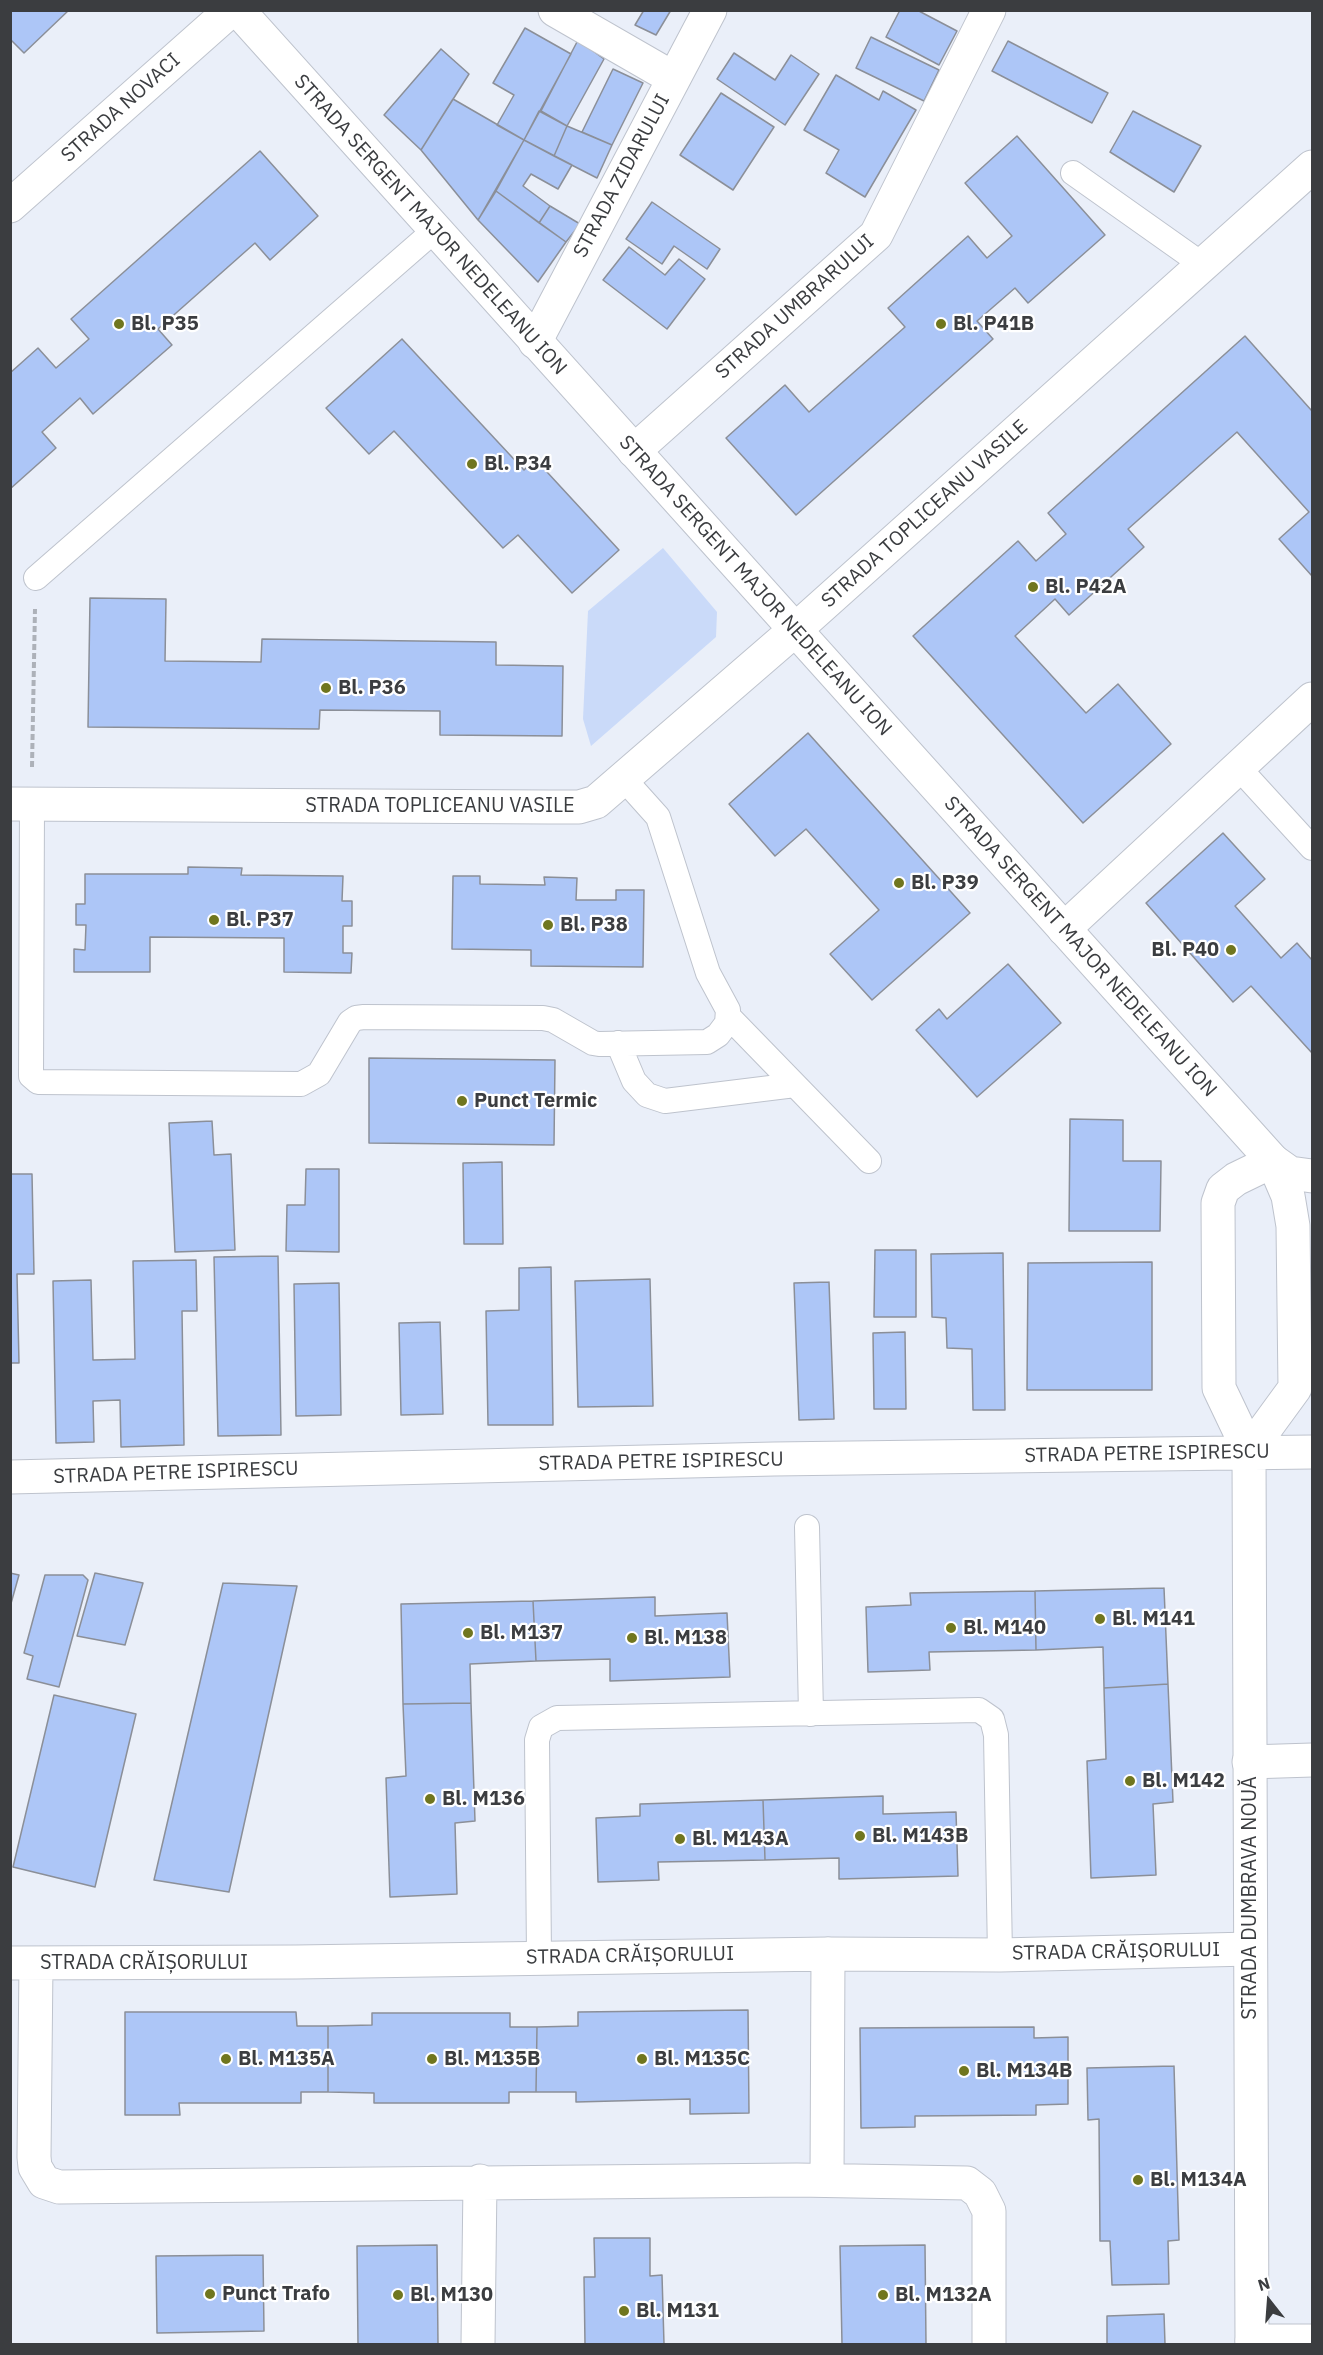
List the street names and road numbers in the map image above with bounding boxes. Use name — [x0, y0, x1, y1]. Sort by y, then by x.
street label: STRADA NOVACI — [57, 48, 185, 168]
street label: STRADA SERGENT MAJOR NEDELEANU ION — [289, 70, 571, 380]
street label: STRADA ZIDARULUI — [569, 90, 675, 262]
street label: STRADA UMBRARULUI — [711, 230, 879, 384]
street label: STRADA TOPLICEANU VASILE — [817, 415, 1033, 613]
street label: STRADA SERGENT MAJOR NEDELEANU ION — [614, 431, 896, 741]
street label: STRADA SERGENT MAJOR NEDELEANU ION — [939, 792, 1221, 1102]
street label: STRADA TOPLICEANU VASILE — [305, 794, 575, 818]
street label: STRADA PETRE ISPIRESCU — [1024, 1440, 1270, 1468]
street label: STRADA PETRE ISPIRESCU — [538, 1448, 784, 1476]
street label: STRADA PETRE ISPIRESCU — [53, 1457, 299, 1489]
street label: STRADA DUMBRAVA NOUĂ — [1238, 1776, 1262, 2020]
street label: STRADA CRĂIȘORULUI — [1012, 1938, 1220, 1966]
street label: STRADA CRĂIȘORULUI — [526, 1942, 734, 1970]
street label: STRADA CRĂIȘORULUI — [40, 1951, 248, 1975]

